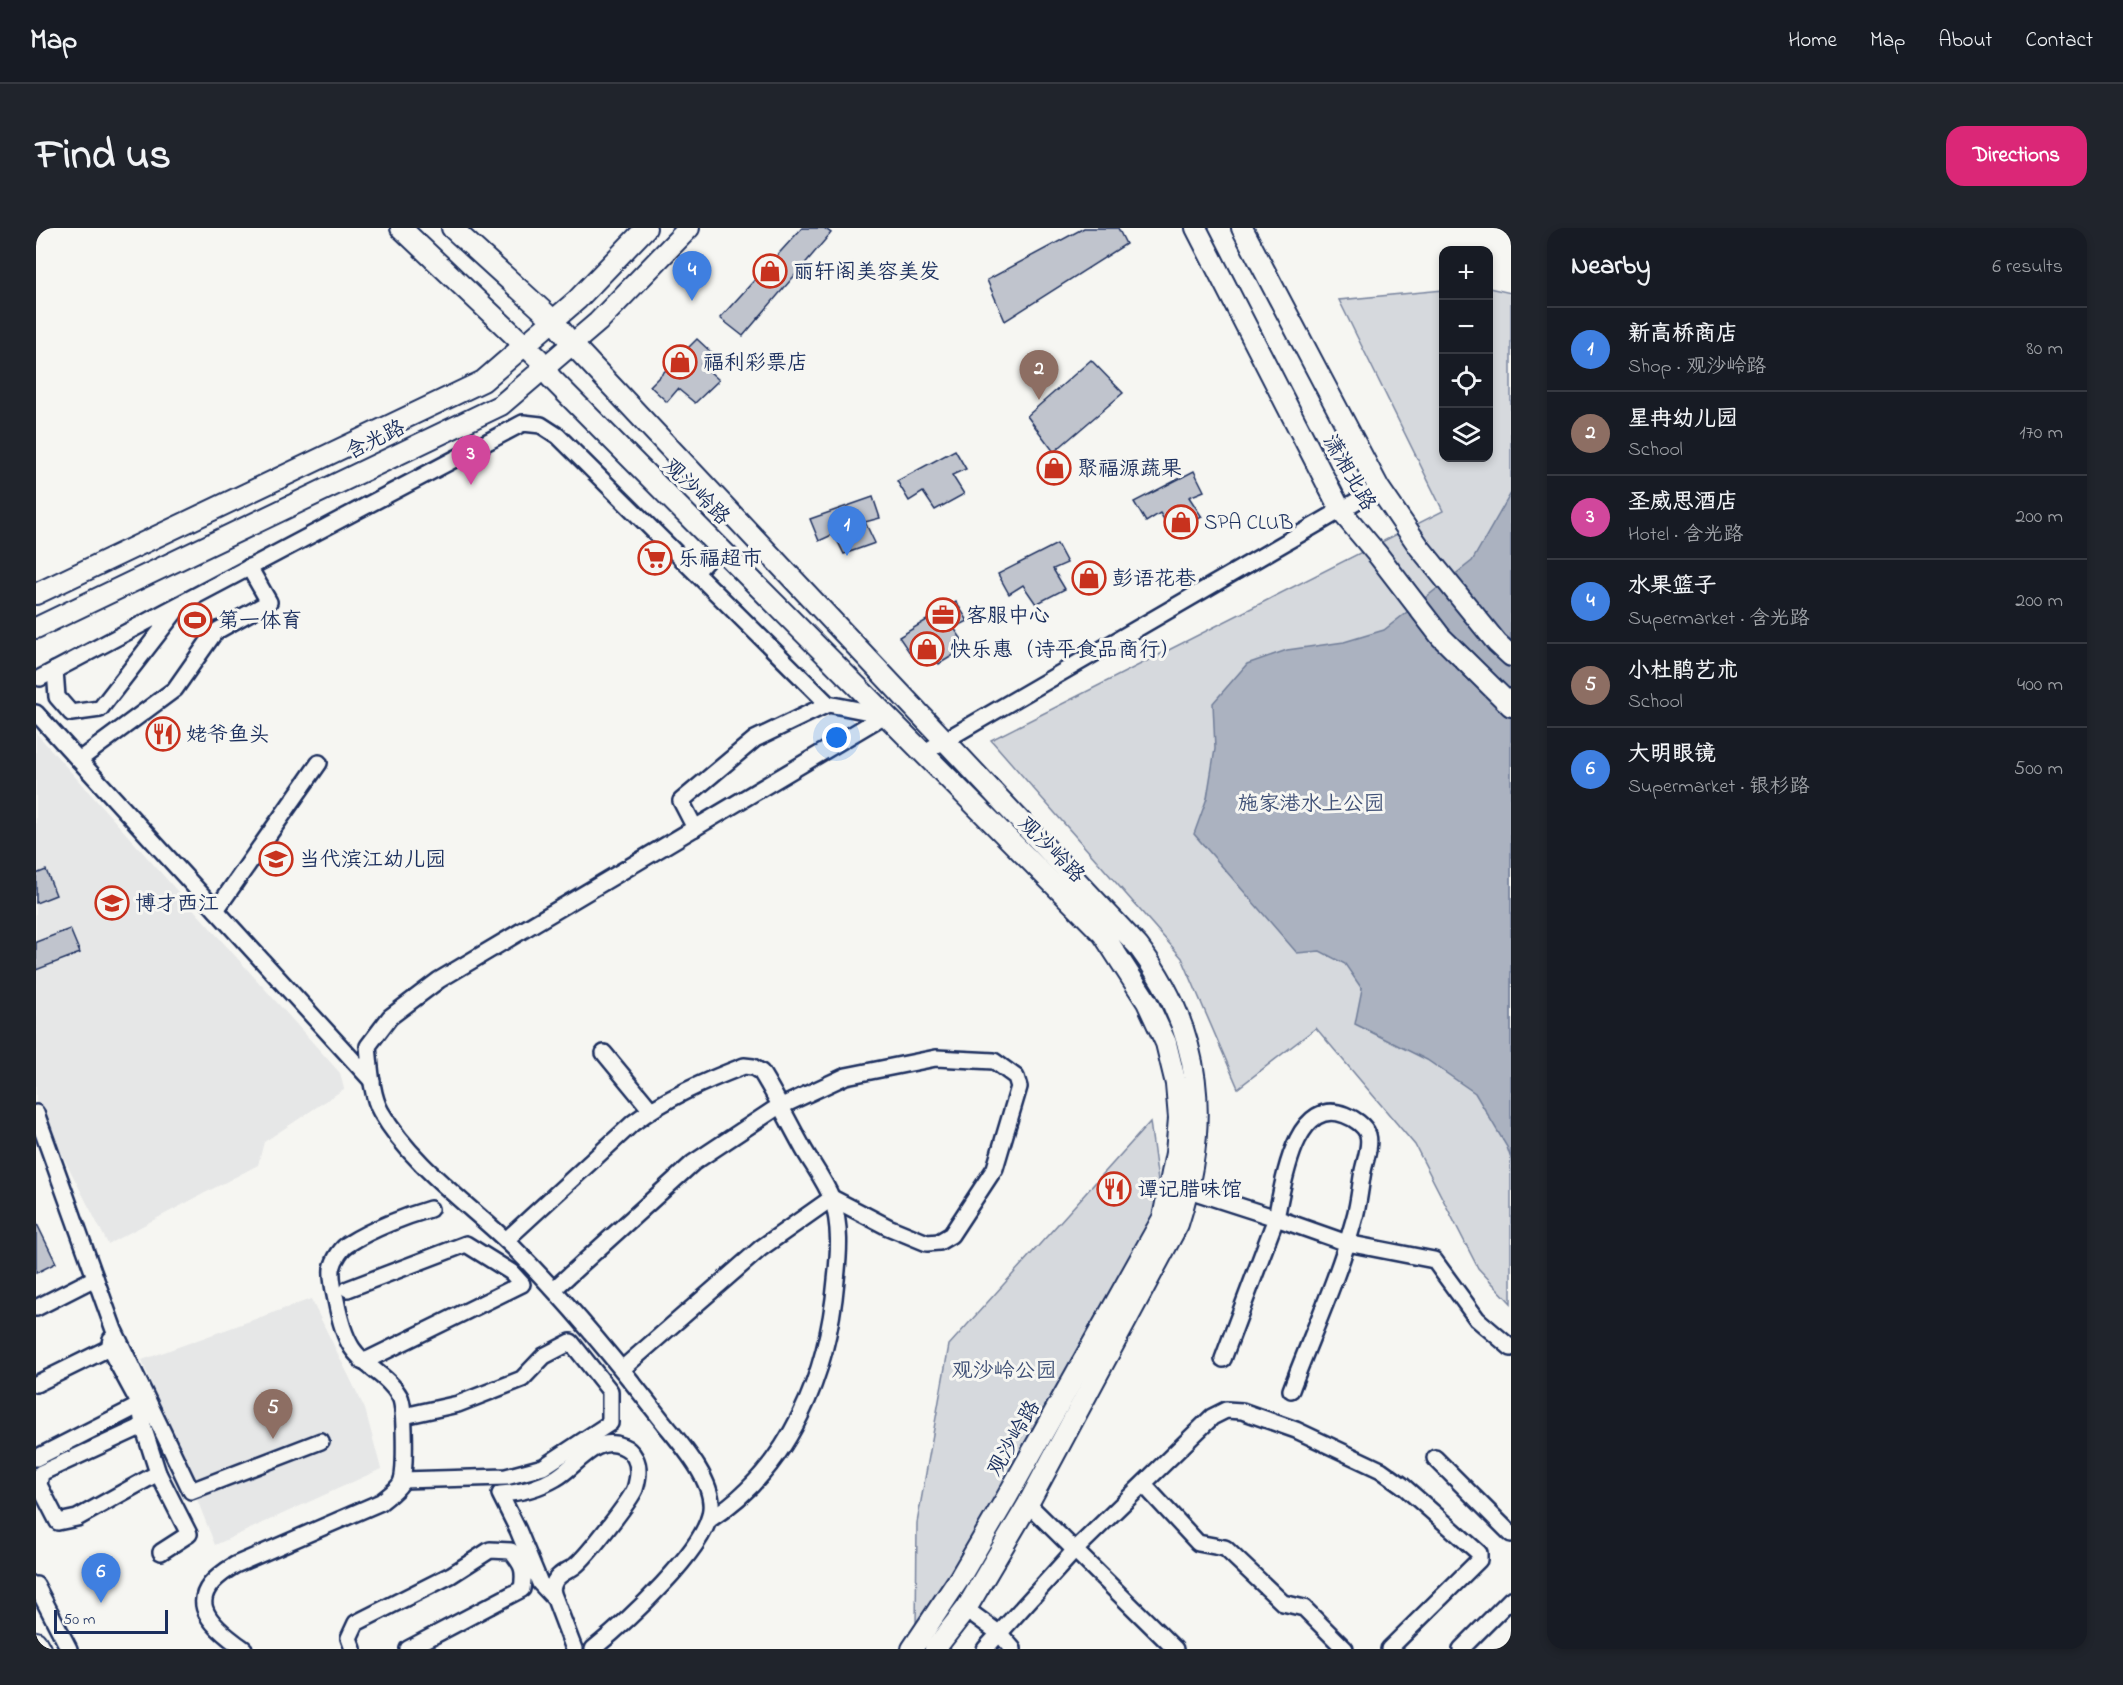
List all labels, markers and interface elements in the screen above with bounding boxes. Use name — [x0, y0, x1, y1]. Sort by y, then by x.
text: Map — [30, 21, 77, 62]
text: Home — [1788, 26, 1837, 56]
text: Map — [1870, 26, 1905, 56]
text: About — [1938, 26, 1992, 56]
text: Contact — [2025, 26, 2093, 56]
text: Find us — [36, 126, 171, 187]
button: Directions — [1946, 126, 2087, 186]
map controls — [1439, 246, 1493, 462]
button: + — [1439, 246, 1493, 300]
text: Nearby — [1571, 248, 1650, 286]
pin: 4 — [672, 251, 712, 301]
shop icon: 丽轩阁美容美发 — [752, 253, 788, 289]
text: 6 results — [1992, 253, 2063, 282]
place label: 丽轩阁美容美发 — [793, 258, 940, 288]
button: − — [1439, 300, 1493, 354]
text: 新高桥商店 — [1628, 319, 1738, 351]
text: 1 — [1587, 335, 1594, 364]
text: 80 m — [2026, 335, 2063, 364]
shop icon: 福利彩票店 — [662, 344, 698, 380]
place label: 福利彩票店 — [703, 349, 808, 379]
pin: 2 — [1020, 350, 1058, 400]
text: Shop · 观沙岭路 — [1628, 353, 1766, 382]
button: locate — [1439, 354, 1493, 408]
text: 星冉幼儿园 — [1628, 404, 1738, 436]
button: layers — [1439, 408, 1493, 462]
street label: 含光路 — [341, 414, 411, 468]
text: 2 — [1586, 419, 1595, 448]
text: 170 m — [2019, 419, 2063, 448]
street label: 潇湘北路 — [1314, 429, 1382, 517]
pin: 3 — [452, 436, 490, 485]
text: School — [1628, 436, 1683, 465]
shop icon: 聚福源蔬果 — [1036, 450, 1072, 486]
street label: 观沙岭路 — [655, 452, 736, 533]
place label: 聚福源蔬果 — [1077, 455, 1182, 485]
text: 圣威思酒店 — [1628, 487, 1738, 519]
text: 3 — [1586, 503, 1595, 532]
text: 200 m — [2015, 503, 2063, 532]
shop icon: SPA CLUB — [1163, 504, 1199, 540]
pin: 1 — [828, 506, 866, 556]
place label: SPA CLUB — [1204, 509, 1293, 539]
text: Hotel · 含光路 — [1628, 521, 1743, 550]
supermarket icon: 乐福超市 — [637, 540, 673, 576]
place label: 乐福超市 — [678, 545, 762, 575]
shop icon: 彭语花巷 — [1071, 560, 1107, 596]
place label: 彭语花巷 — [1112, 565, 1196, 595]
text: 水果篮子 — [1628, 571, 1716, 603]
text: 4 — [1586, 587, 1595, 616]
text: 200 m — [2015, 587, 2063, 616]
office icon: 客服中心 — [925, 597, 961, 633]
sports icon: 第一体育 — [177, 602, 213, 638]
place label: 客服中心 — [966, 602, 1050, 632]
text: Supermarket · 含光路 — [1628, 605, 1809, 634]
place label: 第一体育 — [218, 607, 302, 637]
shop icon: 快乐惠（诗平食品商行） — [909, 631, 945, 667]
place label: 快乐惠（诗平食品商行） — [950, 636, 1181, 666]
text: 小杜鹃艺术 — [1628, 656, 1738, 688]
text: 5 — [1585, 671, 1596, 700]
text: 400 m — [2017, 671, 2063, 700]
text: School — [1628, 688, 1683, 717]
restaurant icon: 姥爷鱼头 — [145, 716, 181, 752]
place label: 姥爷鱼头 — [186, 721, 270, 751]
your location — [822, 723, 851, 752]
text: 大明眼镜 — [1628, 739, 1716, 771]
text: 6 — [1586, 755, 1595, 784]
text: 500 m — [2014, 755, 2063, 784]
text: Supermarket · 银杉路 — [1628, 773, 1809, 802]
park label: 施家港水上公园 — [1238, 790, 1385, 820]
street label: 观沙岭路 — [1010, 810, 1091, 891]
school or university icon: 当代滨江幼儿园 — [258, 841, 294, 877]
place label: 当代滨江幼儿园 — [299, 846, 446, 876]
school or university icon: 博才西江 — [94, 885, 130, 921]
place label: 博才西江 — [135, 890, 219, 920]
restaurant icon: 谭记腊味馆 — [1096, 1171, 1132, 1207]
place label: 谭记腊味馆 — [1137, 1176, 1242, 1206]
park label: 观沙岭公园 — [952, 1357, 1057, 1387]
pin: 5 — [254, 1390, 292, 1439]
street label: 观沙岭路 — [981, 1395, 1049, 1483]
pin: 6 — [82, 1554, 120, 1603]
scale bar — [54, 1607, 168, 1634]
text: 50 m — [63, 1608, 95, 1632]

